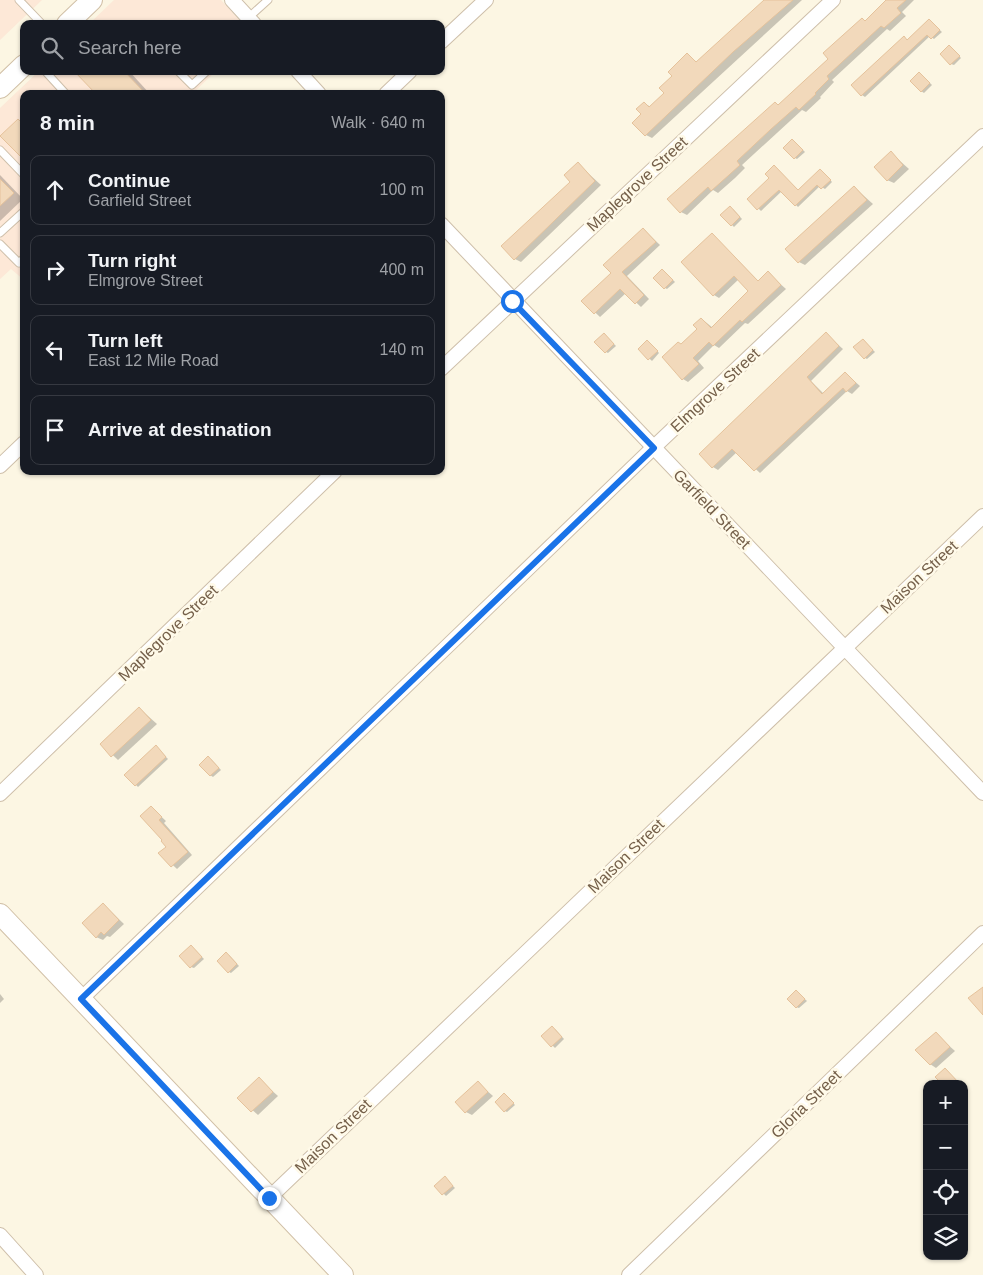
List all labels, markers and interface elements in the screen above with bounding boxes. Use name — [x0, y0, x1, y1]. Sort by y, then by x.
search box — [20, 20, 445, 75]
icon: search — [38, 34, 66, 62]
text: Search here — [78, 37, 182, 58]
text: 8 min — [40, 111, 95, 134]
text: Walk · 640 m — [331, 114, 425, 131]
street label: Maplegrove Street — [583, 133, 691, 235]
text: Continue — [88, 170, 170, 191]
icon: ahead — [41, 176, 69, 204]
text: 100 m — [380, 181, 424, 198]
text: Garfield Street — [88, 192, 191, 209]
text: Turn right — [88, 250, 176, 271]
icon: right — [41, 256, 69, 284]
text: 400 m — [380, 261, 424, 278]
text: Elmgrove Street — [88, 272, 203, 289]
route start — [501, 290, 524, 313]
text: Turn left — [88, 330, 163, 351]
icon: left — [41, 336, 69, 364]
text: 140 m — [380, 341, 424, 358]
street label: Elmgrove Street — [667, 344, 763, 435]
text: East 12 Mile Road — [88, 352, 219, 369]
icon: arrive — [41, 416, 69, 444]
text: Arrive at destination — [88, 419, 272, 440]
street label: Garfield Street — [670, 466, 754, 552]
street label: Maison Street — [877, 537, 961, 617]
street label: Maplegrove Street — [115, 581, 221, 685]
street label: Maison Street — [585, 815, 668, 896]
street label: Gloria Street — [768, 1066, 845, 1141]
map controls — [923, 1080, 968, 1260]
button: + — [923, 1080, 968, 1125]
street label: Maison Street — [292, 1095, 375, 1176]
button: − — [923, 1125, 968, 1170]
button: locate — [923, 1170, 968, 1215]
route end — [258, 1187, 281, 1210]
button: layers — [923, 1215, 968, 1260]

